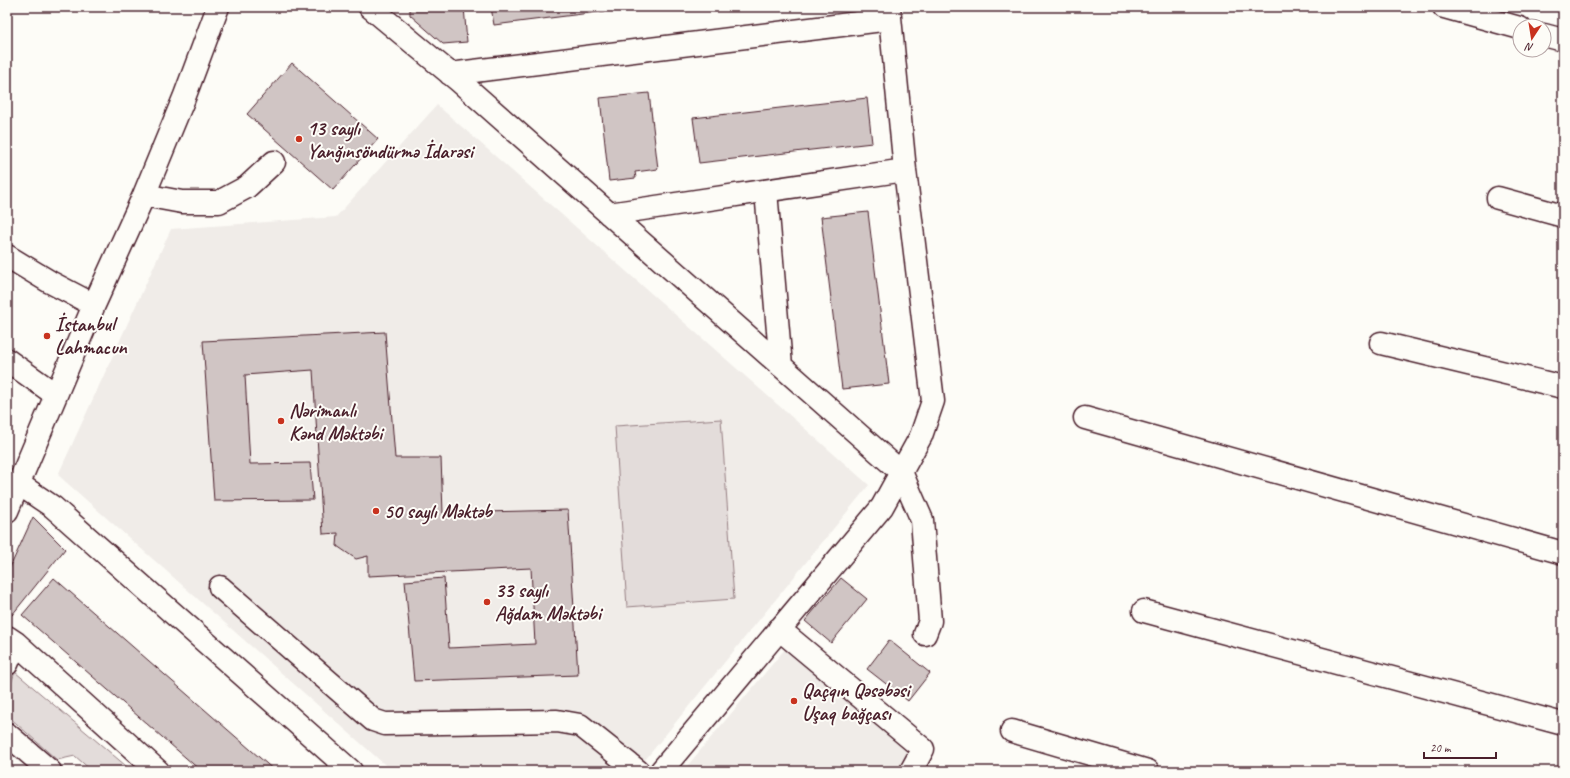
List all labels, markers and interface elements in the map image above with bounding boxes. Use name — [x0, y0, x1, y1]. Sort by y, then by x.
north arrow — [1512, 18, 1552, 58]
text: N — [1523, 40, 1535, 55]
place label: 13 saylı Yanğınsöndürmə İdarəsi — [307, 116, 476, 164]
marker: 13 saylı Yanğınsöndürmə İdarəsi — [294, 134, 304, 144]
place label: İstanbul Lahmacun — [55, 312, 127, 360]
marker: İstanbul Lahmacun — [42, 331, 52, 341]
place label: Nərimanlı Kənd Məktəbi — [289, 398, 385, 446]
marker: Nərimanlı Kənd Məktəbi — [276, 416, 286, 426]
place label: 50 saylı Məktəb — [384, 499, 494, 525]
marker: 50 saylı Məktəb — [371, 506, 381, 516]
place label: 33 saylı Ağdam Məktəbi — [495, 578, 604, 626]
marker: 33 saylı Ağdam Məktəbi — [482, 597, 492, 607]
place label: Qaçqın Qəsəbəsi Uşaq bağçası — [802, 678, 912, 726]
marker: Qaçqın Qəsəbəsi Uşaq bağçası — [789, 696, 799, 706]
scale bar — [1424, 734, 1496, 760]
text: 20 m — [1430, 740, 1452, 756]

